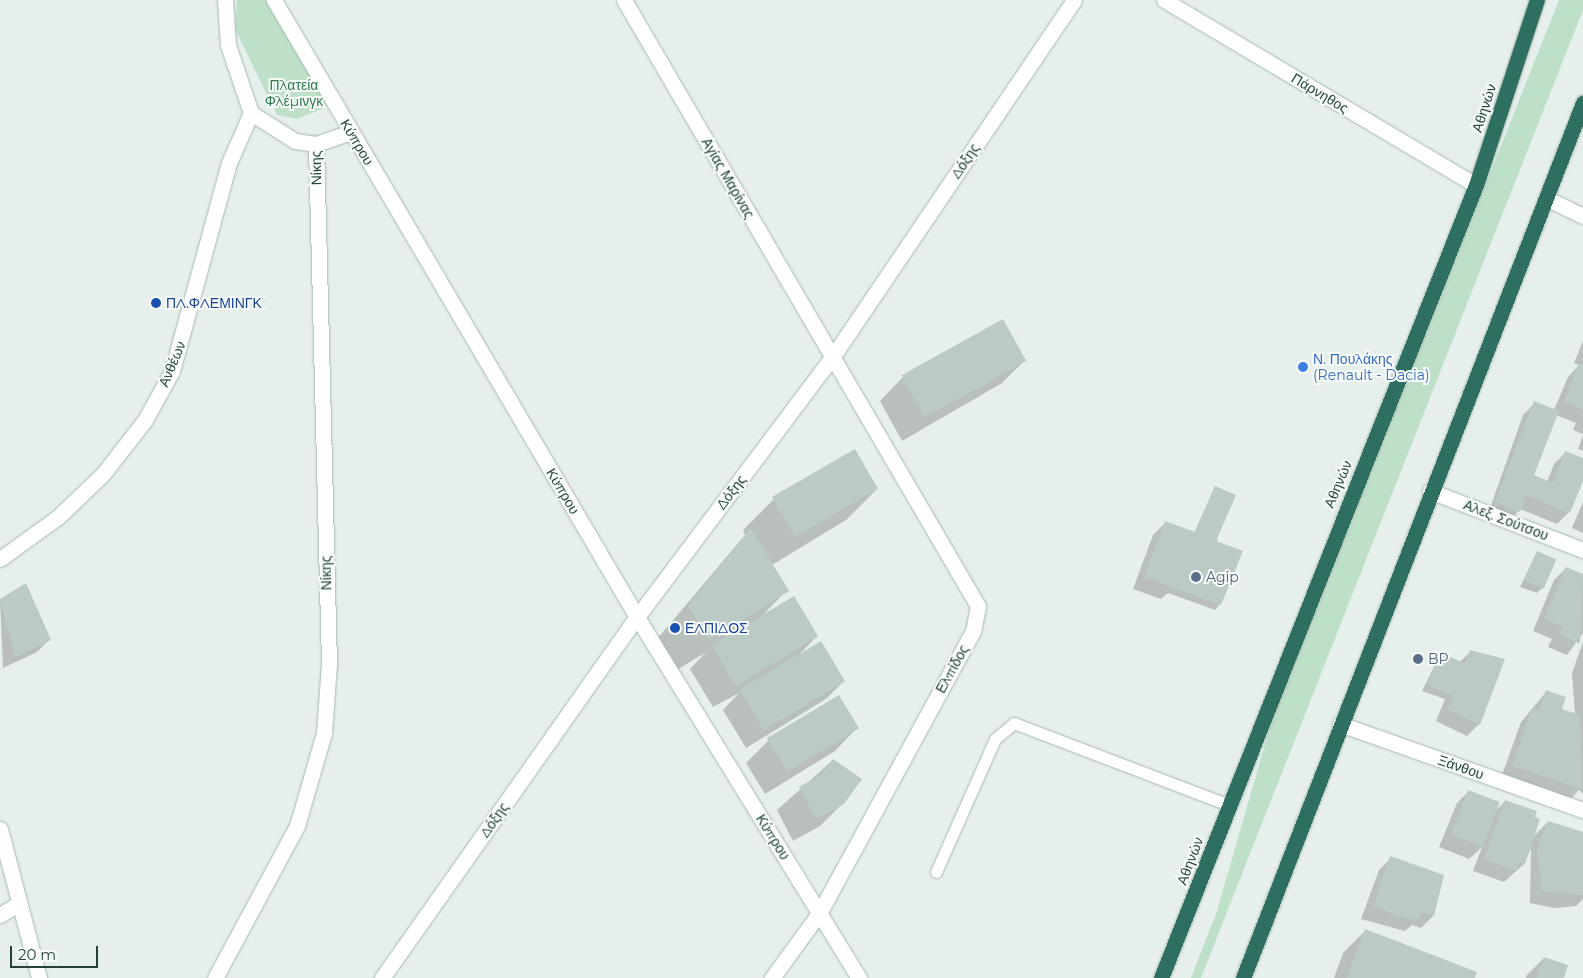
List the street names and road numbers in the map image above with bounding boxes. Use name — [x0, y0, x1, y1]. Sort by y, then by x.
street label: Πάρνηθος — [1289, 70, 1351, 116]
street label: Αθηνών — [1468, 82, 1500, 134]
street label: Κύπρου — [337, 116, 377, 168]
street label: Αγίας Μαρίνας — [698, 135, 758, 221]
street label: Δόξης — [947, 140, 983, 182]
street label: Νίκης — [307, 150, 325, 186]
street label: Ανθέων — [155, 339, 189, 389]
street label: Αθηνών — [1321, 458, 1355, 510]
street label: Κύπρου — [543, 465, 583, 517]
street label: Δόξης — [713, 472, 749, 512]
street label: Αλεξ. Σούτσου — [1461, 496, 1551, 544]
street label: Νίκης — [317, 555, 335, 591]
street label: Ελπίδος — [932, 642, 972, 696]
street label: Ξάνθου — [1436, 751, 1486, 783]
street label: Δόξης — [476, 799, 512, 841]
street label: Κύπρου — [752, 811, 794, 863]
street label: Αθηνών — [1173, 835, 1207, 887]

